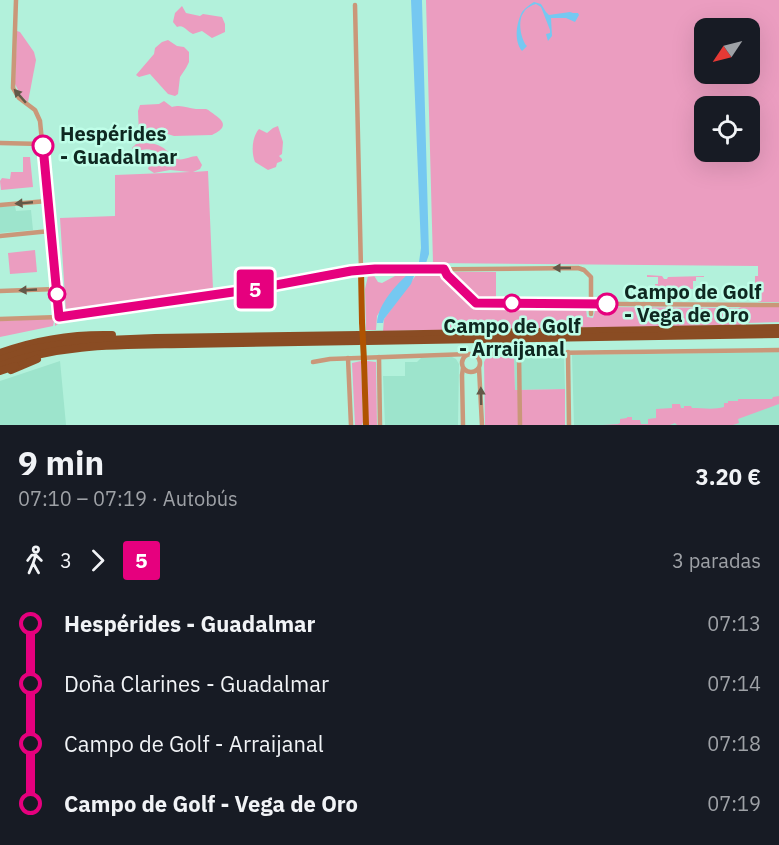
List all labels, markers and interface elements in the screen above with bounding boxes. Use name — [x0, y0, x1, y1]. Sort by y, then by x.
north arrow — [694, 18, 760, 84]
map controls — [694, 18, 760, 162]
one-way arrow — [13, 88, 26, 104]
button: locate — [694, 96, 760, 162]
place label: Hespérides - Guadalmar — [60, 120, 177, 170]
marker: Hespérides - Guadalmar — [32, 135, 54, 157]
one-way arrow — [14, 198, 33, 208]
one-way arrow — [553, 263, 572, 273]
line badge: 5 — [236, 270, 274, 308]
text: 5 — [249, 275, 261, 303]
place label: Campo de Golf - Vega de Oro — [624, 278, 762, 328]
unlabelled marker — [48, 285, 66, 303]
one-way arrow — [18, 286, 37, 295]
marker: Campo de Golf - Vega de Oro — [596, 293, 618, 315]
marker: Campo de Golf - Arraijanal — [503, 294, 521, 312]
place label: Campo de Golf - Arraijanal — [443, 312, 581, 362]
one-way arrow — [476, 387, 486, 406]
text: 9 min — [18, 441, 104, 484]
text: 3.20 € — [696, 462, 761, 491]
text: 07:10 – 07:19 · Autobús — [18, 485, 238, 512]
icon: walk — [18, 544, 51, 577]
icon: forward — [81, 544, 114, 577]
text: 5 — [135, 546, 148, 574]
text: 3 — [60, 547, 72, 574]
text: 3 paradas — [672, 547, 761, 574]
text: Hespérides - Guadalmar — [64, 609, 315, 638]
text: 07:13 — [707, 610, 761, 637]
text: Doña Clarines - Guadalmar — [64, 669, 329, 698]
text: 07:14 — [707, 670, 761, 697]
text: Campo de Golf - Arraijanal — [64, 729, 324, 758]
text: 07:18 — [707, 730, 761, 757]
text: Campo de Golf - Vega de Oro — [64, 789, 358, 818]
text: 07:19 — [707, 790, 761, 817]

